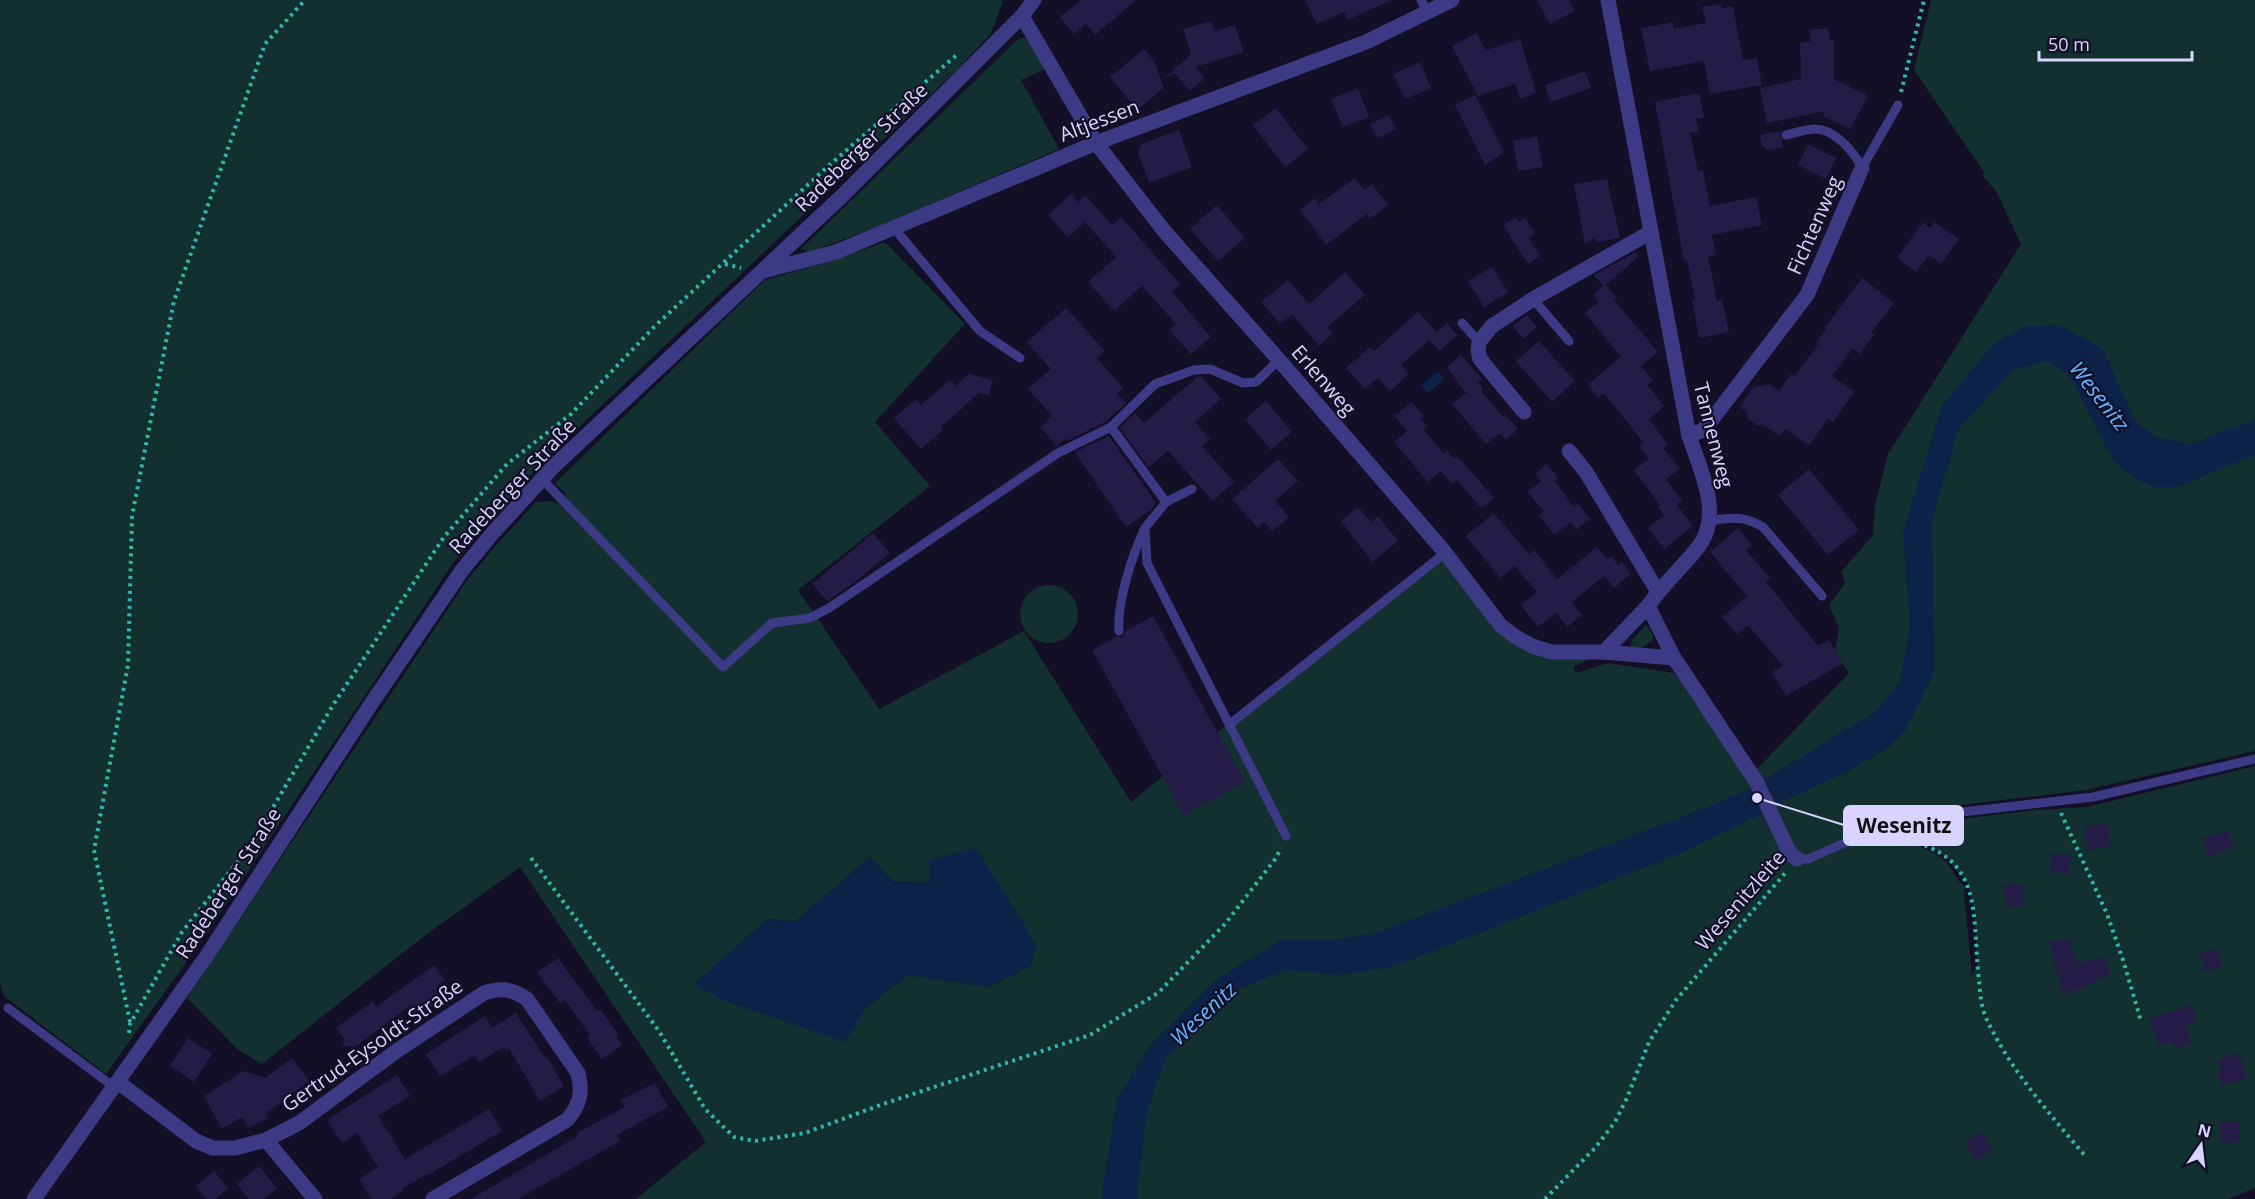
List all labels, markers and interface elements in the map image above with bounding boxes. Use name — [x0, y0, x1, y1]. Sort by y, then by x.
scale bar — [2039, 24, 2192, 62]
text: 50 m — [2048, 32, 2090, 56]
street label: Radeberger Straße — [789, 76, 933, 218]
street label: Altjessen — [1055, 92, 1143, 148]
street label: Fichtenweg — [1780, 171, 1848, 279]
street label: Erlenweg — [1286, 339, 1362, 421]
water label: Wesenitz — [2064, 355, 2137, 437]
street label: Tannenweg — [1688, 379, 1740, 491]
street label: Radeberger Straße — [442, 413, 582, 559]
street label: Radeberger Straße — [169, 802, 287, 964]
callout: Wesenitz — [1844, 806, 1963, 845]
text: Wesenitz — [1856, 811, 1952, 839]
street label: Wesenitzleite — [1689, 844, 1791, 956]
street label: Gertrud-Eysoldt-Straße — [276, 972, 468, 1118]
water label: Wesenitz — [1164, 975, 1243, 1051]
north arrow — [2171, 1115, 2231, 1175]
text: N — [2196, 1118, 2214, 1143]

